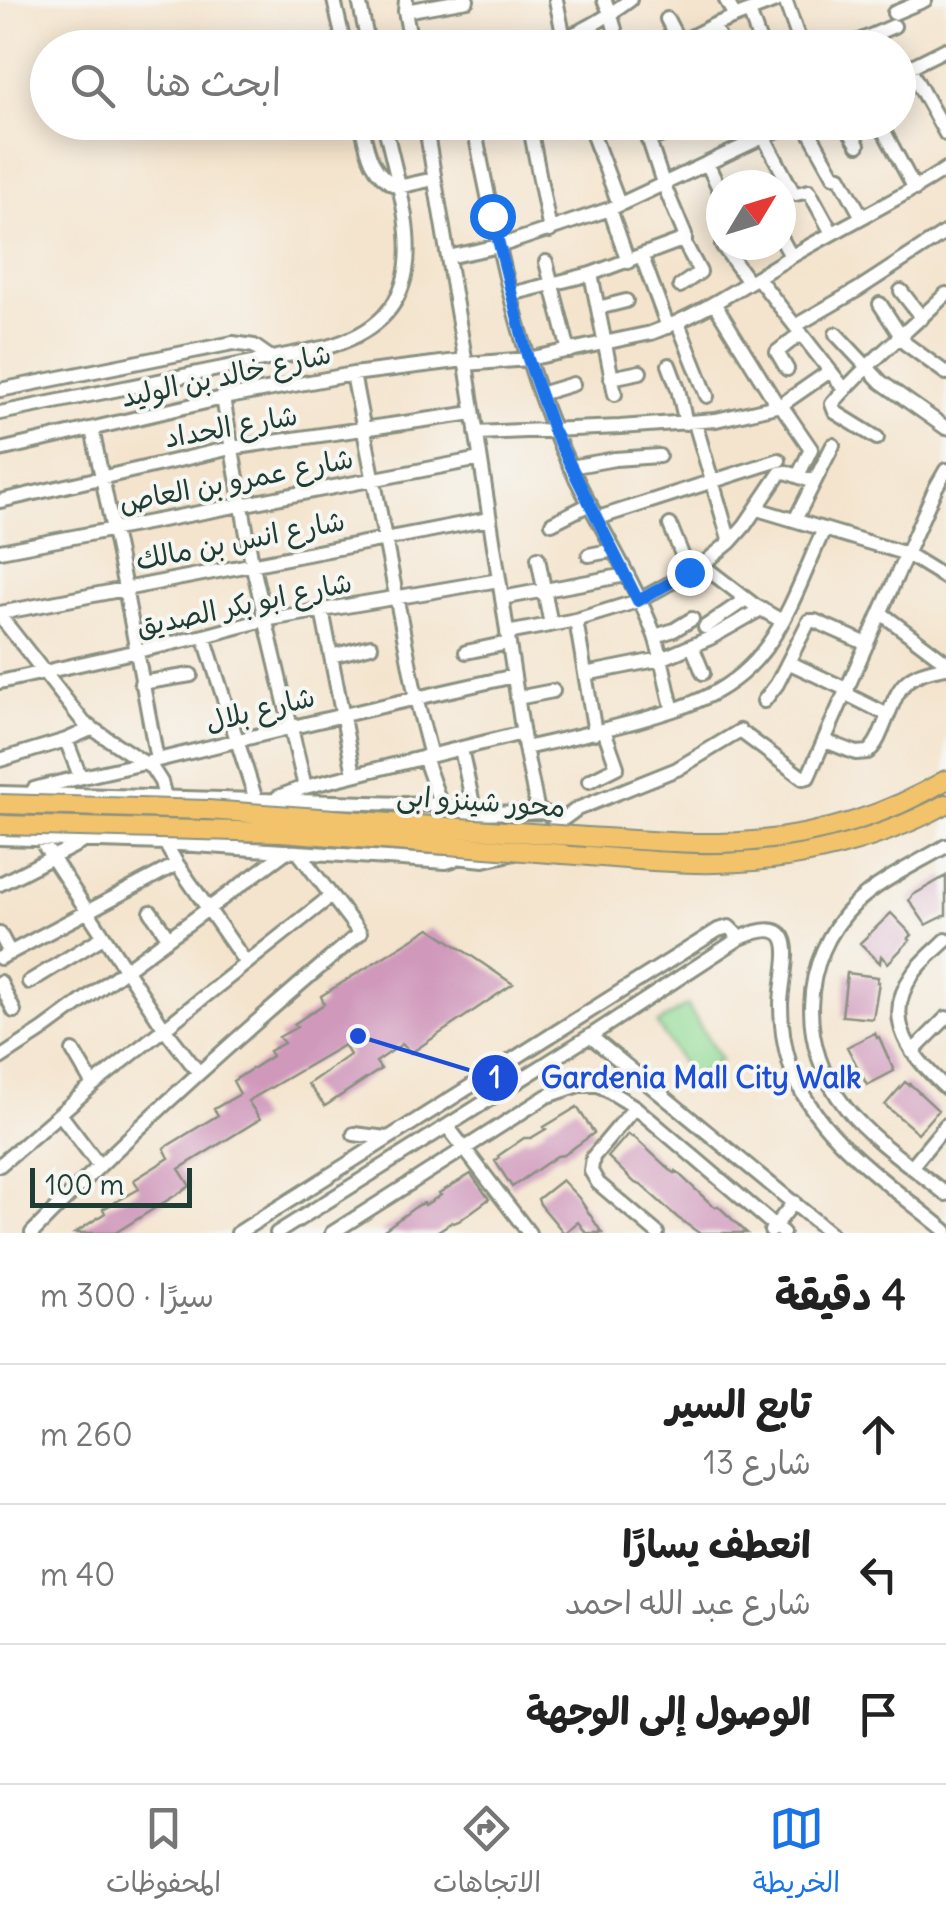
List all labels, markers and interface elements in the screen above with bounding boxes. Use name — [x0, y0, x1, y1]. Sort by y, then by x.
search box — [30, 30, 916, 140]
icon: search — [65, 58, 120, 113]
text: ابحث هنا — [145, 59, 281, 106]
north arrow — [706, 170, 796, 260]
route start — [470, 194, 516, 240]
street label: شارع خالد بن الوليد — [118, 335, 335, 417]
street label: شارع الحداد — [162, 397, 301, 457]
street label: شارع عمرو بن العاص — [116, 440, 357, 522]
street label: شارع انس بن مالك — [132, 502, 348, 580]
route end — [667, 550, 713, 596]
street label: شارع ابو بكر الصديق — [133, 564, 355, 646]
street label: شارع بلال — [202, 678, 319, 742]
street label: محور شينزو ابى — [395, 777, 567, 825]
callout: Gardenia Mall City Walk — [470, 1048, 881, 1108]
text: 1 — [489, 1058, 501, 1096]
text: Gardenia Mall City Walk — [541, 1058, 861, 1096]
scale bar — [30, 1163, 192, 1208]
text: 100 m — [45, 1167, 124, 1203]
text: 4 دقيقة — [775, 1269, 906, 1321]
text: سيرًا · 300 m — [40, 1275, 214, 1316]
text: تابع السير — [667, 1381, 811, 1428]
icon: ahead — [851, 1407, 906, 1462]
text: 260 m — [40, 1414, 133, 1455]
text: شارع 13 — [703, 1442, 811, 1483]
text: انعطف يسارًا — [622, 1521, 811, 1568]
icon: left — [851, 1547, 906, 1602]
text: 40 m — [40, 1554, 115, 1595]
text: شارع عبد الله احمد — [565, 1582, 811, 1623]
icon: arrive — [851, 1687, 906, 1742]
text: الوصول إلى الوجهة — [526, 1688, 811, 1735]
tab: المحفوظات — [106, 1801, 221, 1907]
tab: الاتجاهات — [433, 1801, 541, 1907]
tab: الخريطة — [753, 1801, 840, 1907]

